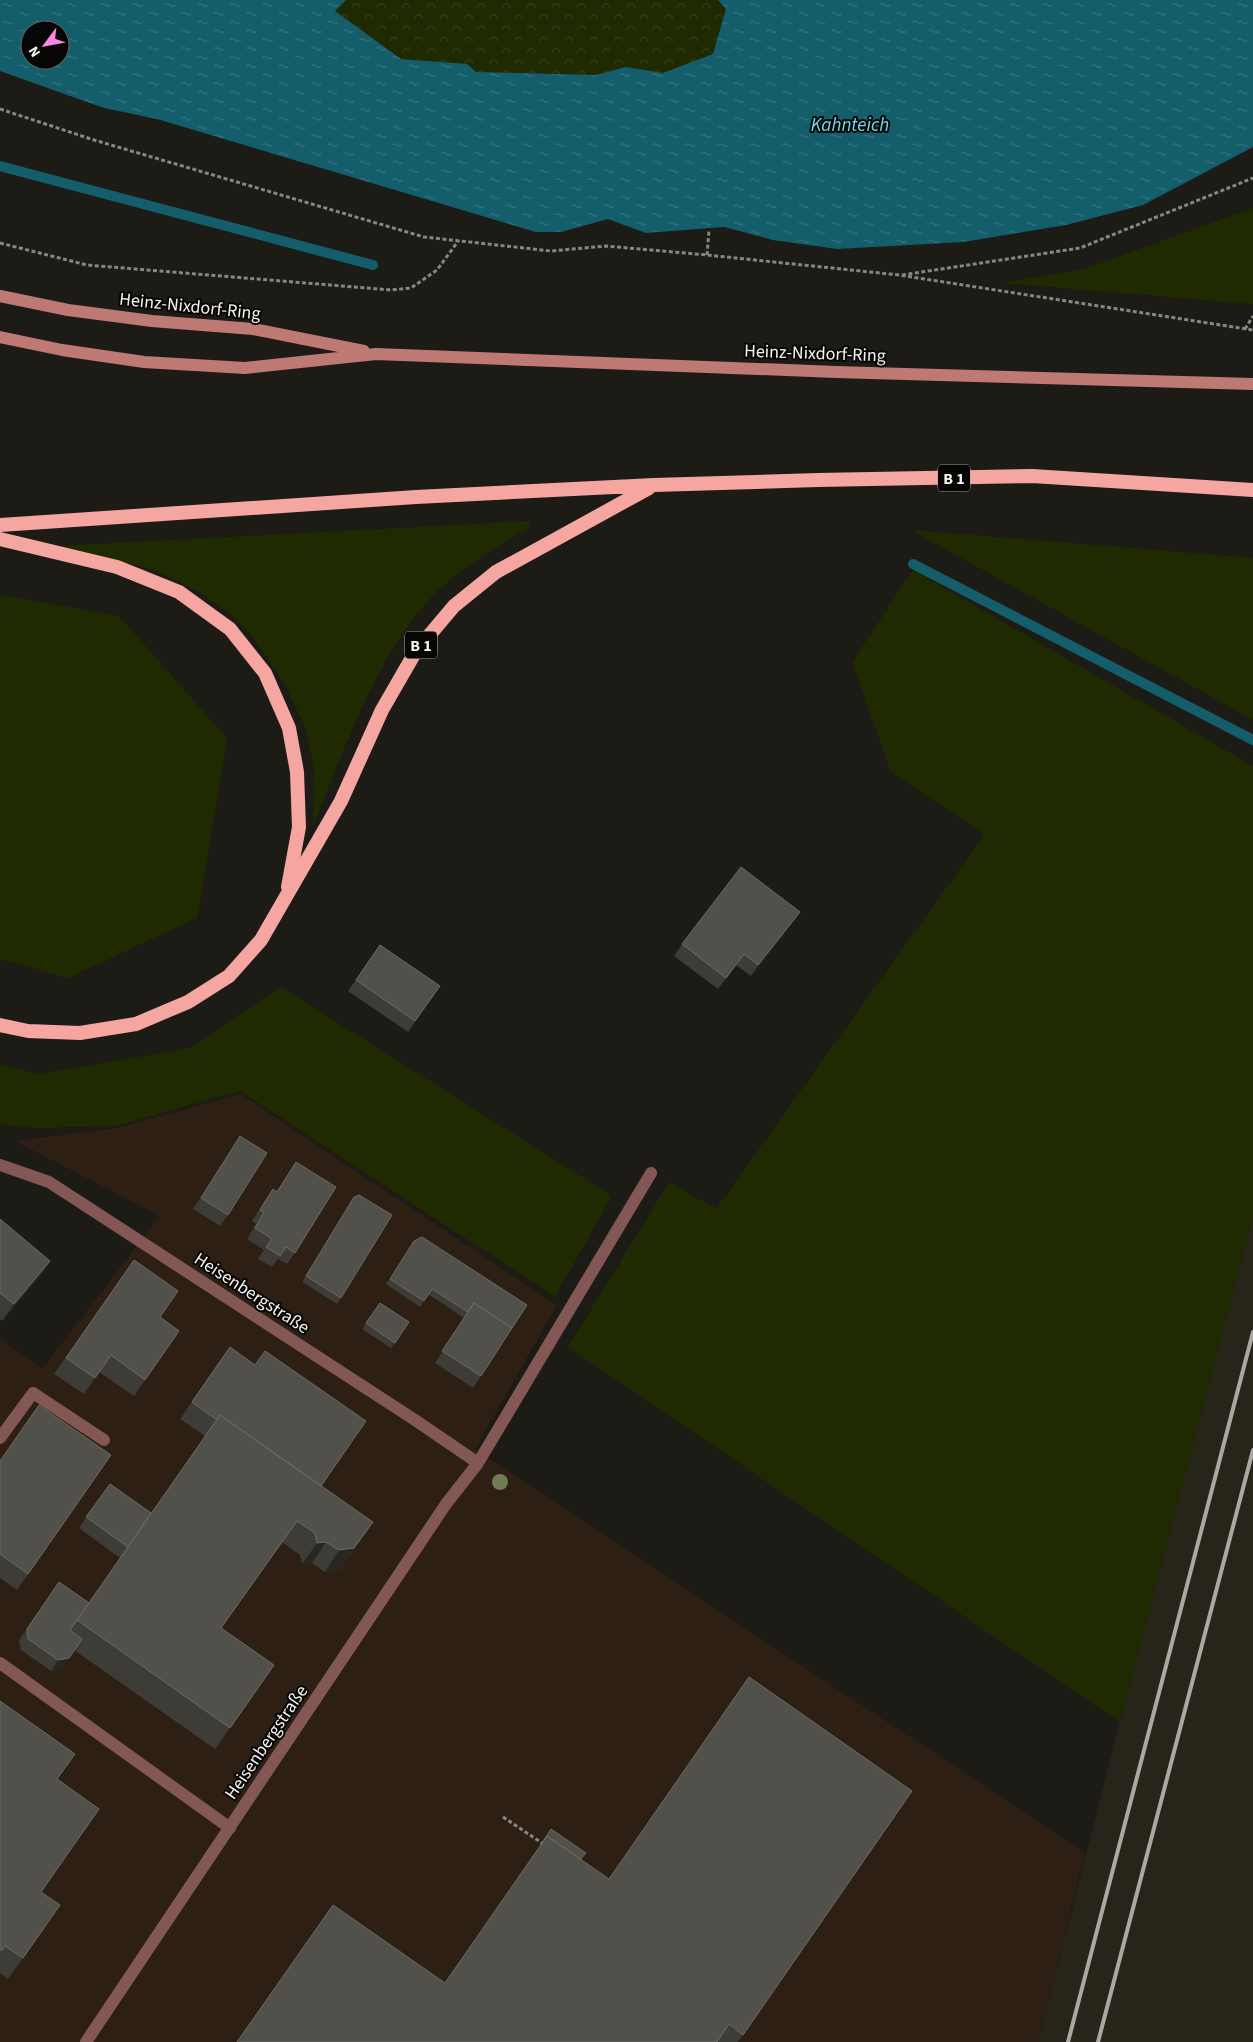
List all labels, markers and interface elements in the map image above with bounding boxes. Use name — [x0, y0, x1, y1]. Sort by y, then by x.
north arrow — [20, 20, 70, 70]
text: N — [24, 42, 46, 61]
water label: Kahnteich — [811, 112, 889, 139]
street label: Heinz-Nixdorf-Ring — [118, 287, 262, 326]
street label: Heinz-Nixdorf-Ring — [744, 339, 886, 368]
road number: B 1 — [938, 464, 970, 492]
road number: B 1 — [405, 632, 437, 658]
street label: Heisenbergstraße — [189, 1247, 314, 1340]
street label: Heisenbergstraße — [219, 1680, 314, 1804]

